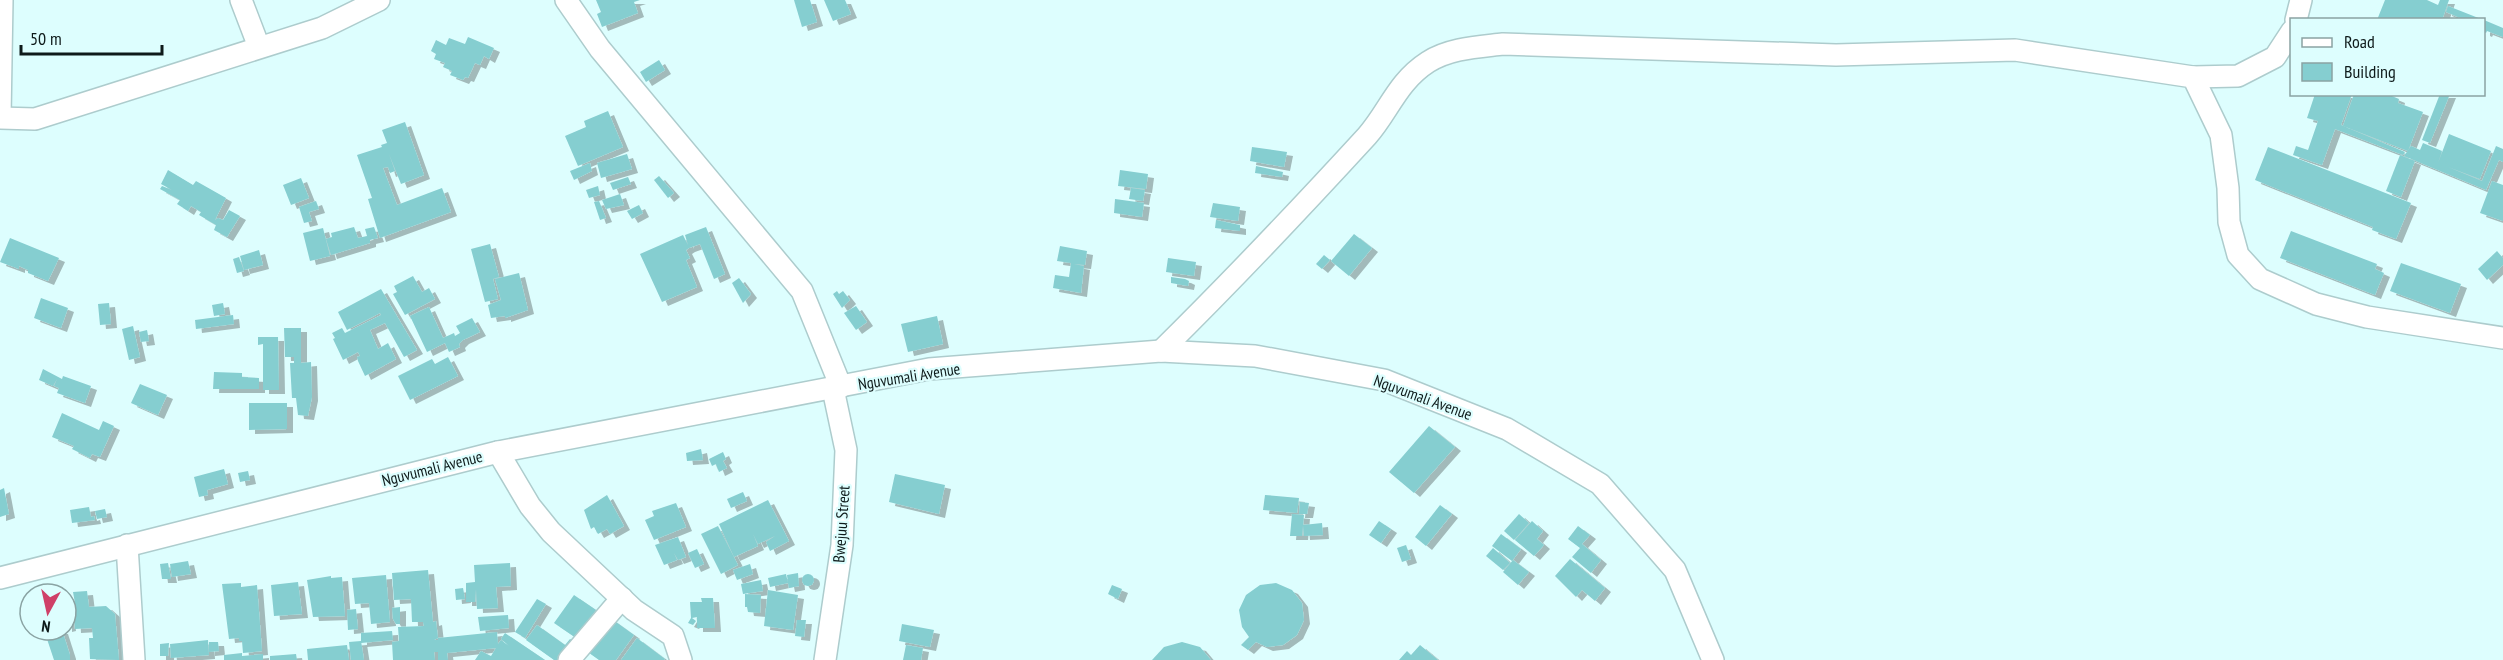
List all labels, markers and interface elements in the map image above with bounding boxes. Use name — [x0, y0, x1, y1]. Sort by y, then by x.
scale bar — [21, 18, 162, 56]
legend — [2290, 18, 2485, 96]
text: 50 m — [30, 27, 62, 50]
text: Road — [2344, 30, 2375, 53]
text: Building — [2344, 60, 2396, 83]
street label: Nguvumali Avenue — [857, 358, 961, 394]
street label: Nguvumali Avenue — [1371, 370, 1475, 424]
street label: Nguvumali Avenue — [380, 446, 484, 490]
street label: Bwejuu Street — [828, 484, 854, 563]
north arrow — [18, 582, 78, 642]
text: N — [40, 616, 52, 637]

